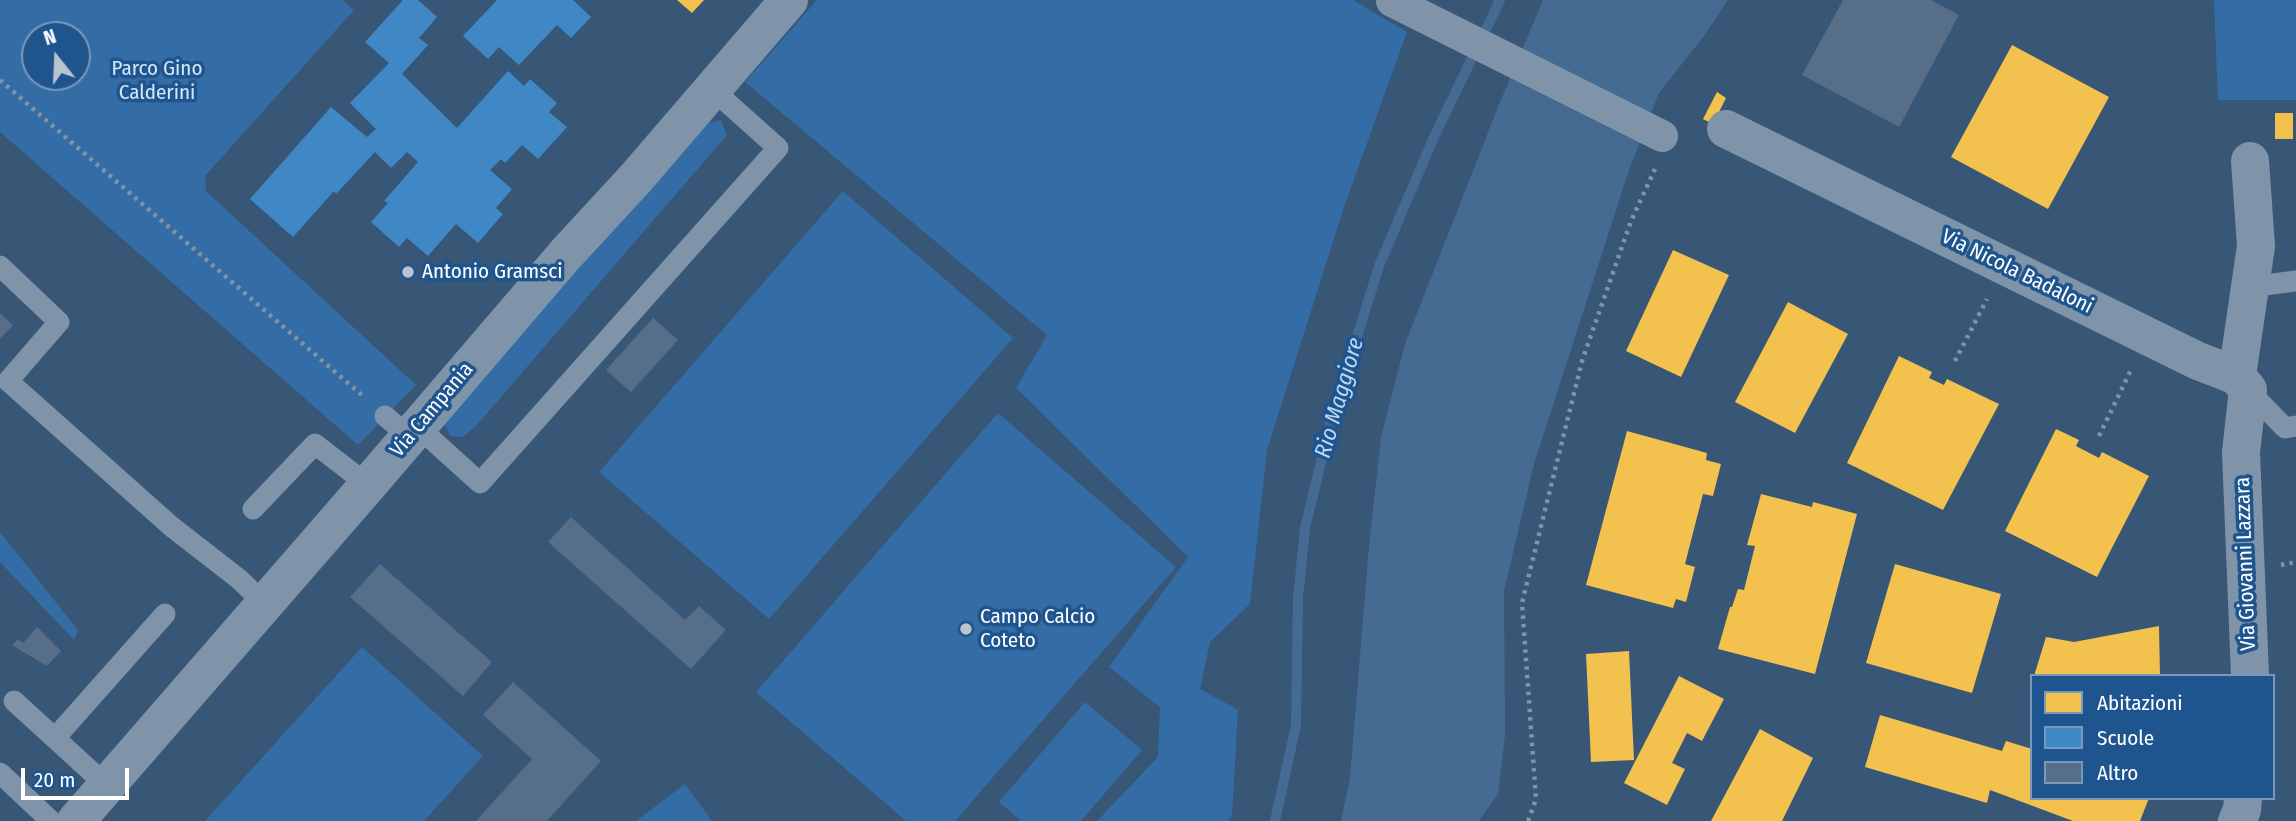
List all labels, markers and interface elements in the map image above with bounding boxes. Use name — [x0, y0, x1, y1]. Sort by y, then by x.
north arrow — [21, 21, 91, 91]
text: N — [41, 25, 59, 50]
park label: Parco Gino Calderini — [112, 56, 202, 106]
street label: Via Nicola Badaloni — [1937, 224, 2097, 320]
place label: Antonio Gramsci — [422, 259, 562, 285]
marker: Antonio Gramsci — [400, 264, 416, 280]
water label: Rio Maggiore — [1310, 335, 1370, 461]
street label: Via Campania — [385, 357, 479, 463]
street label: Via Giovanni Lazzara — [2230, 476, 2262, 652]
place label: Campo Calcio Coteto — [980, 604, 1095, 654]
marker: Campo Calcio Coteto — [958, 621, 974, 637]
legend — [2030, 674, 2275, 800]
text: Abitazioni — [2097, 690, 2183, 716]
text: Scuole — [2097, 725, 2154, 751]
scale bar — [24, 754, 133, 798]
text: Altro — [2097, 760, 2138, 786]
text: 20 m — [34, 767, 75, 793]

